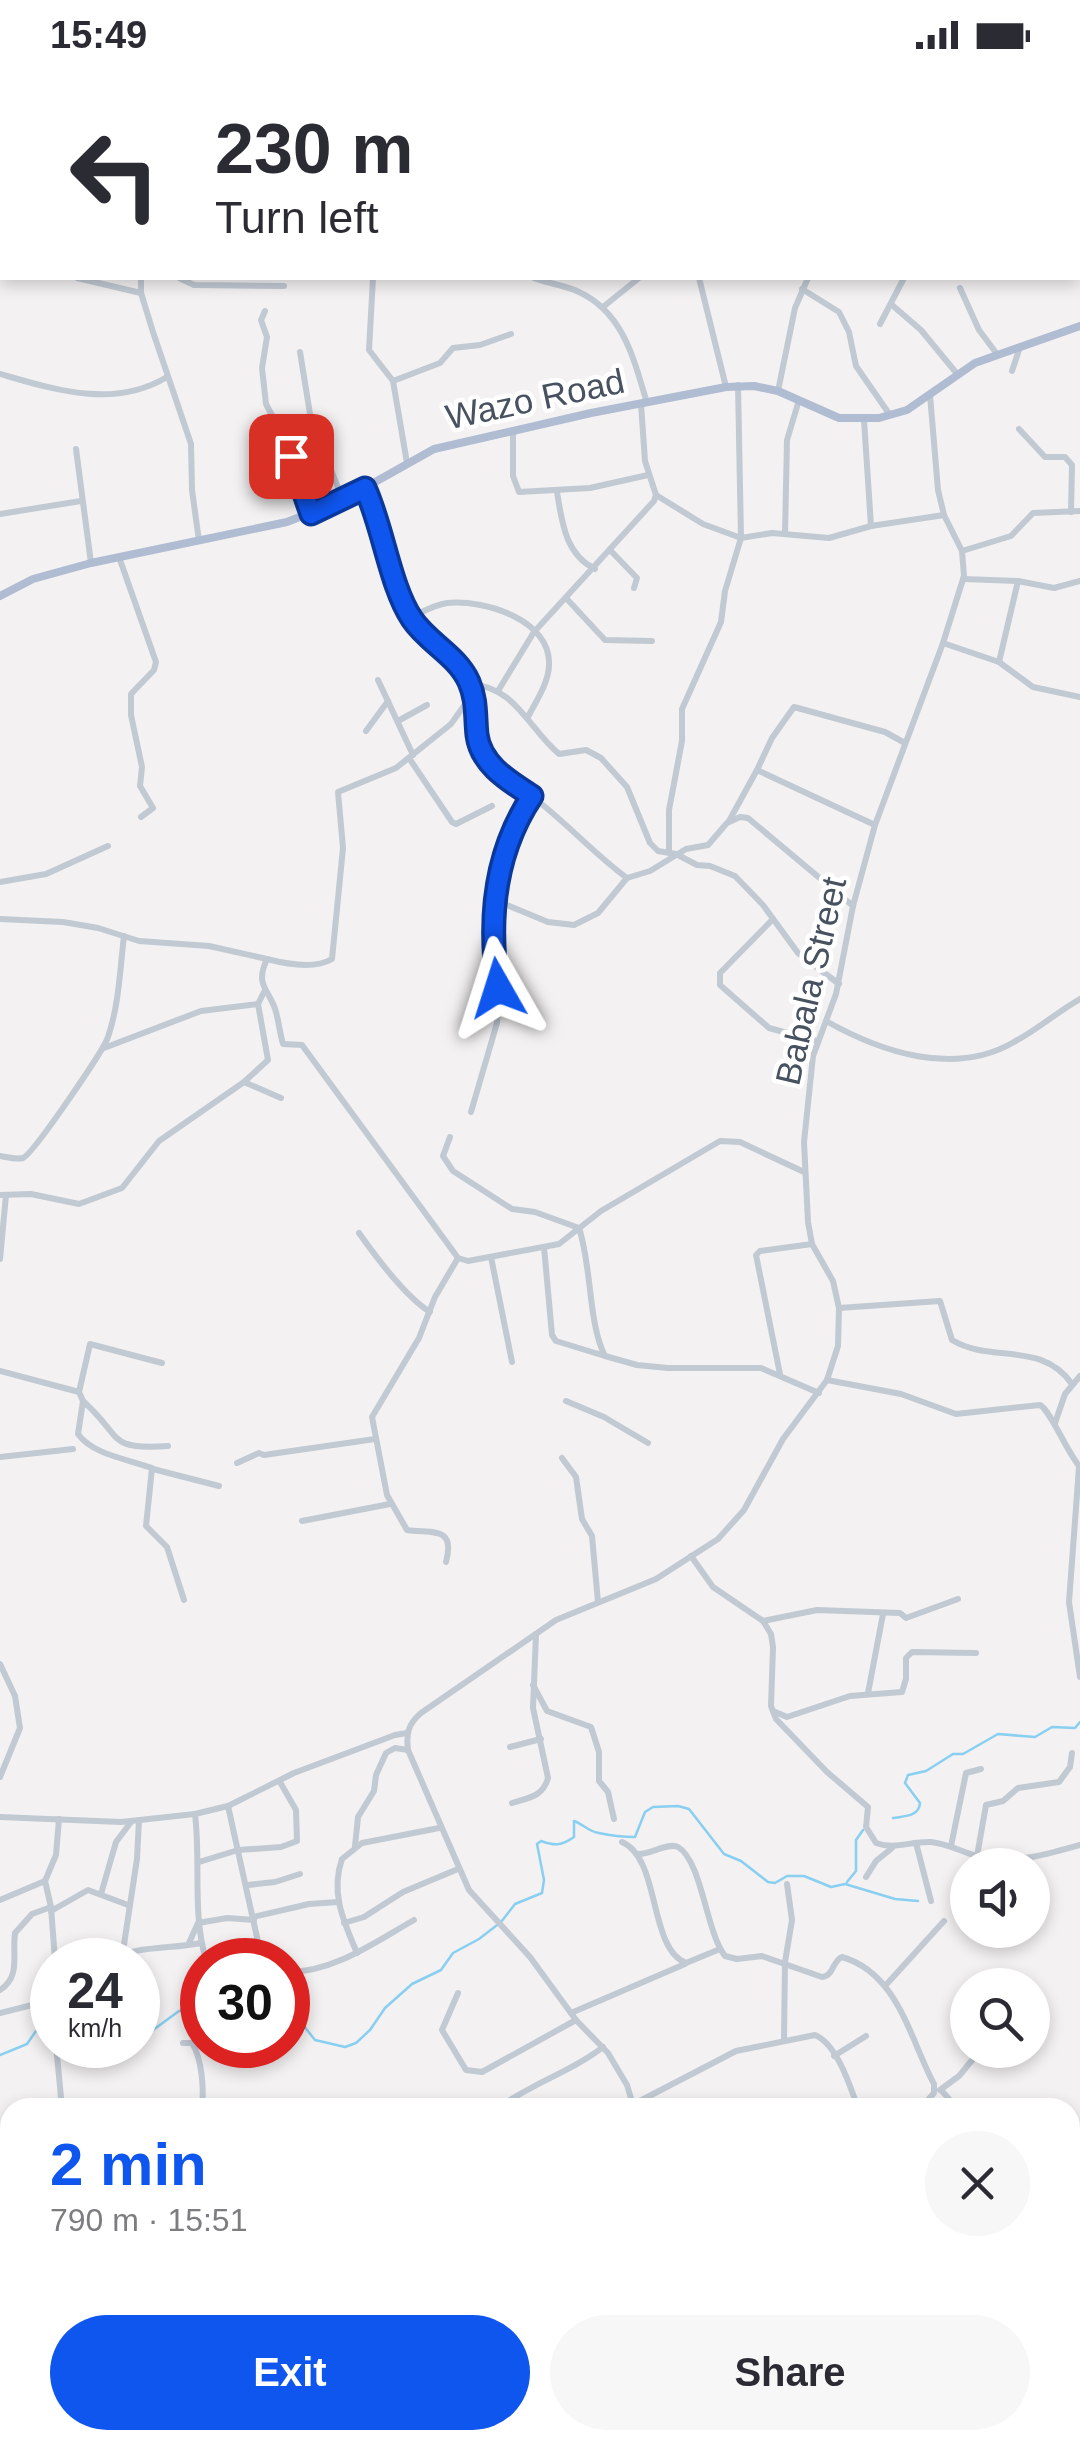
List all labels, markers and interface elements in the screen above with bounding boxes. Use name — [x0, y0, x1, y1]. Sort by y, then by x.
text: 15:49 — [50, 14, 147, 56]
icon: left — [50, 110, 180, 240]
text: 230 m — [215, 110, 413, 188]
text: Turn left — [215, 192, 378, 243]
street label: Wazo Road — [442, 361, 628, 436]
pin — [249, 414, 334, 499]
icon: arrive — [264, 429, 319, 484]
street label: Babala Street — [768, 873, 853, 1089]
position arrow — [446, 936, 550, 1040]
map controls — [950, 1848, 1050, 2068]
button: sound — [950, 1848, 1050, 1948]
speed limit sign: 30 — [180, 1938, 310, 2068]
text: 24 — [67, 1963, 123, 2019]
button: search — [950, 1968, 1050, 2068]
text: km/h — [68, 2014, 122, 2042]
text: 2 min — [50, 2131, 207, 2198]
button: close — [925, 2131, 1030, 2236]
text: 790 m · 15:51 — [50, 2202, 247, 2238]
button: Exit — [50, 2315, 530, 2430]
button: Share — [550, 2315, 1030, 2430]

